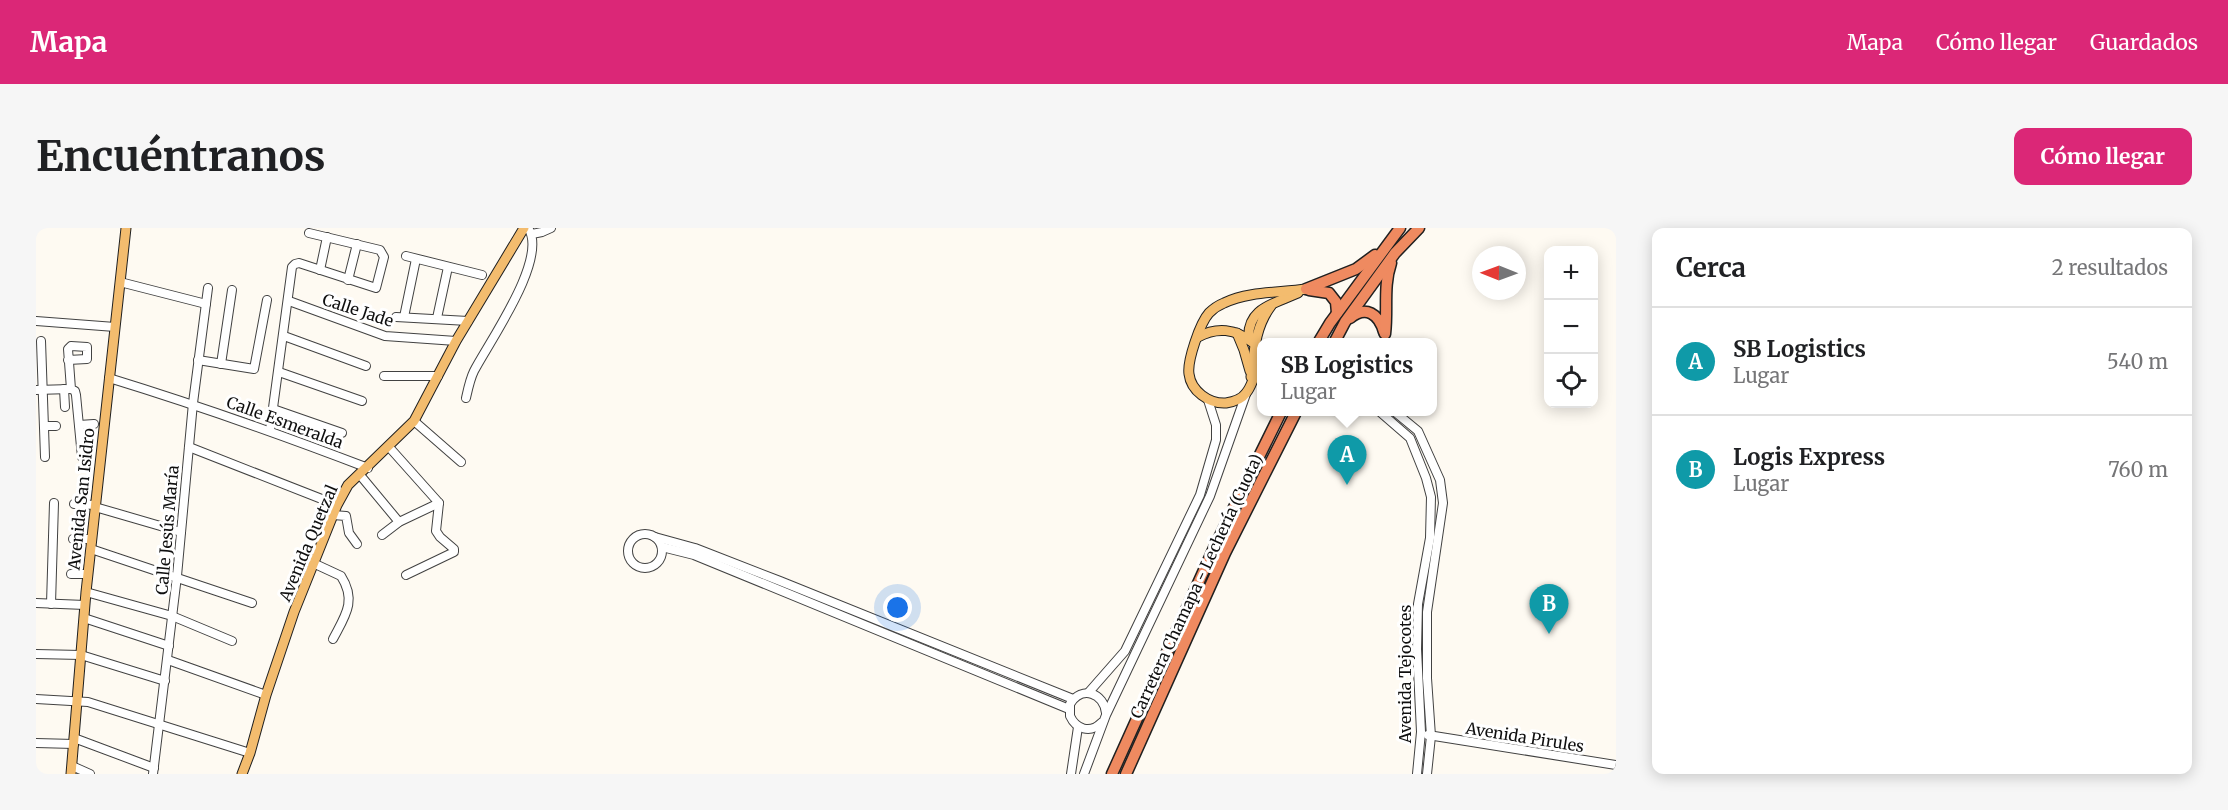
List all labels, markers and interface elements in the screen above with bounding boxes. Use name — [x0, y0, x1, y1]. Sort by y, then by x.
text: Mapa — [30, 24, 107, 60]
text: Mapa — [1847, 29, 1903, 56]
text: Cómo llegar — [1936, 29, 2057, 56]
text: Guardados — [2090, 29, 2198, 56]
button: Cómo llegar — [2014, 128, 2192, 185]
text: Encuéntranos — [36, 130, 325, 182]
north arrow — [1472, 246, 1526, 300]
map controls — [1544, 246, 1598, 408]
button: + — [1544, 246, 1598, 300]
text: Cerca — [1676, 251, 1746, 284]
text: 2 resultados — [2052, 255, 2168, 280]
street label: Calle Jade — [320, 289, 396, 331]
button: − — [1544, 300, 1598, 354]
text: SB Logistics — [1733, 335, 1866, 363]
popup — [1257, 338, 1437, 416]
text: A — [1688, 349, 1703, 374]
text: 540 m — [2107, 349, 2168, 374]
text: SB Logistics — [1281, 351, 1413, 379]
button: locate — [1544, 354, 1598, 408]
text: Lugar — [1733, 363, 1789, 388]
text: Lugar — [1281, 379, 1337, 404]
street label: Calle Esmeralda — [224, 392, 346, 453]
street label: Avenida San Isidro — [64, 427, 98, 572]
pin: A — [1328, 436, 1366, 485]
text: Logis Express — [1733, 443, 1885, 471]
street label: Carretera Chamapa - Lechería (Cuota) — [1126, 451, 1266, 721]
text: B — [1689, 457, 1702, 482]
text: 760 m — [2108, 457, 2168, 482]
street label: Calle Jesús María — [151, 464, 183, 596]
text: Lugar — [1733, 471, 1789, 496]
street label: Avenida Quetzal — [274, 482, 342, 605]
pin: B — [1530, 584, 1568, 634]
your location — [883, 593, 912, 622]
street label: Avenida Tejocotes — [1395, 605, 1415, 744]
street label: Avenida Pirules — [1464, 718, 1586, 756]

